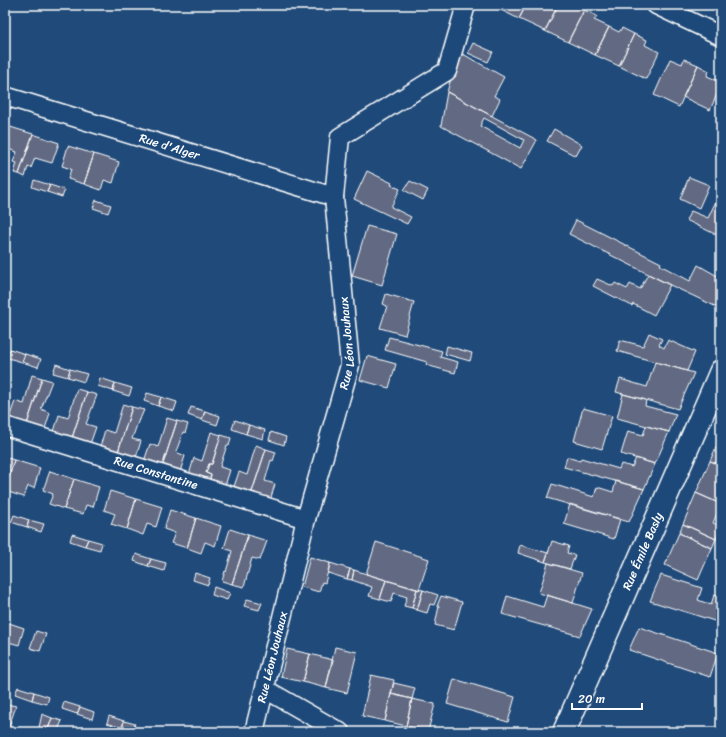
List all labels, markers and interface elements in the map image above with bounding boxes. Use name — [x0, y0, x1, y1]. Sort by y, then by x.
street label: Rue d'Alger — [136, 127, 203, 166]
street label: Rue Léon Jouhaux — [332, 295, 361, 392]
street label: Rue Constantine — [111, 449, 201, 496]
street label: Rue Émile Basly — [616, 508, 670, 594]
street label: Rue Léon Jouhaux — [251, 608, 294, 705]
scale bar — [572, 685, 642, 711]
text: 20 m — [578, 688, 605, 710]

